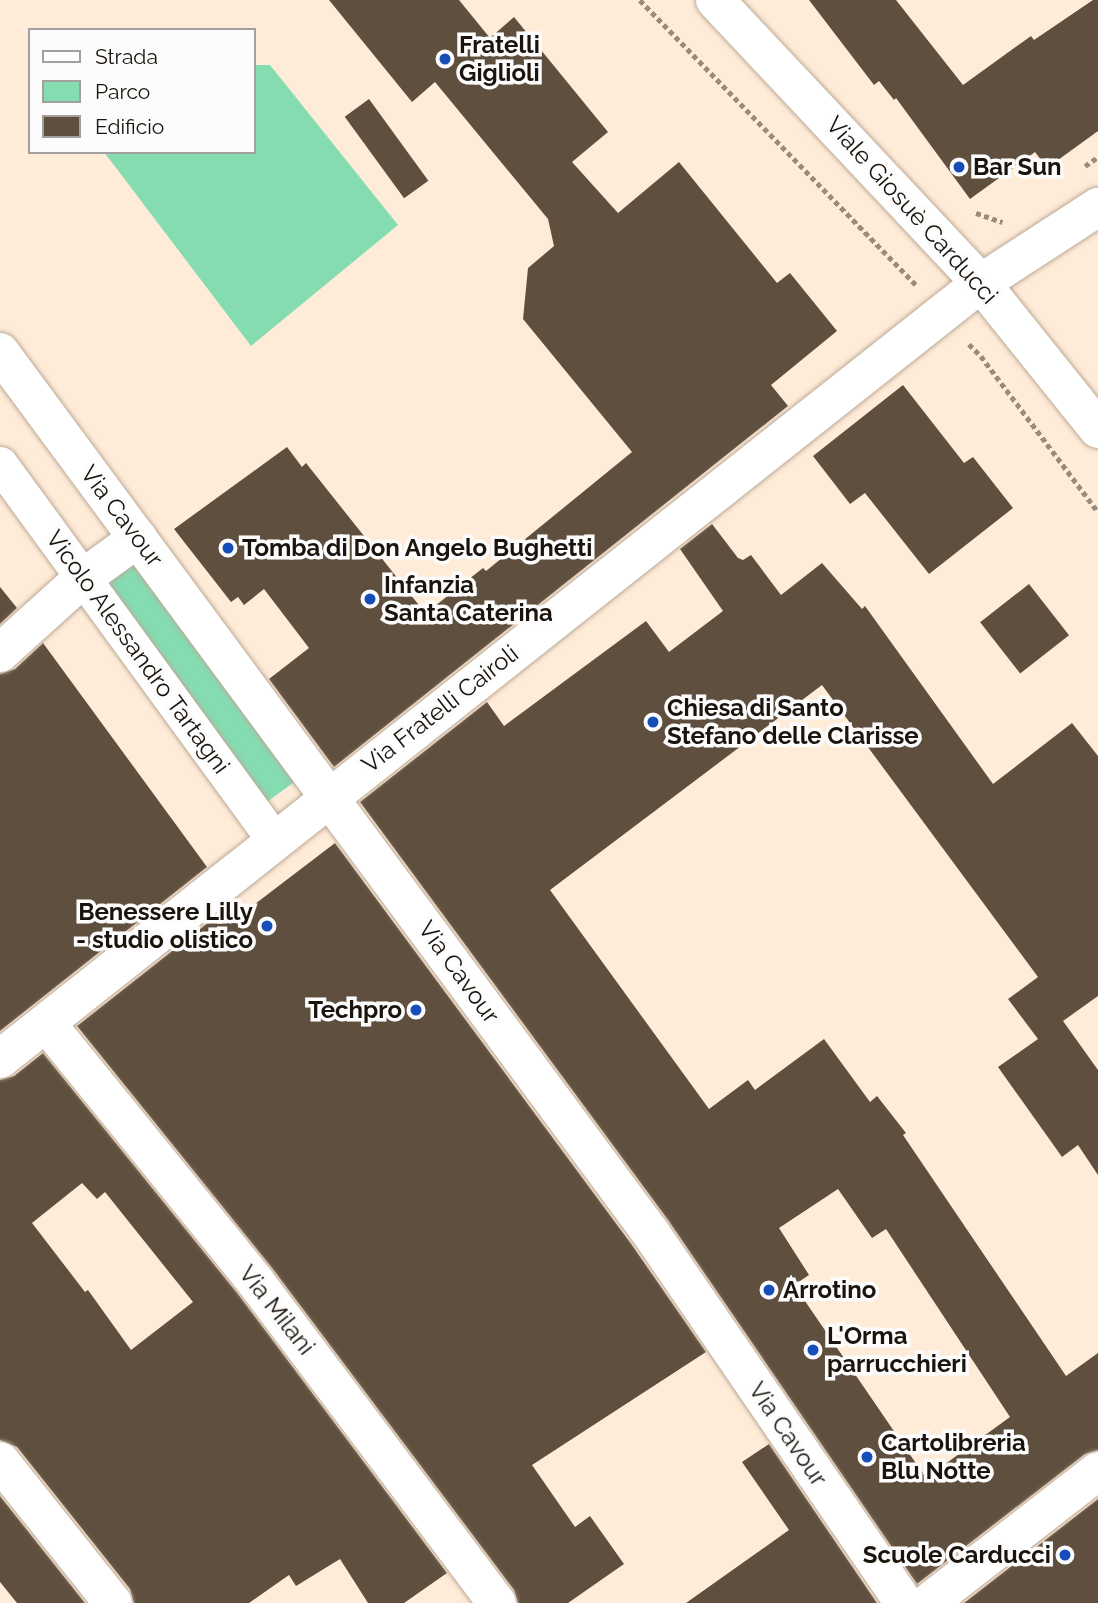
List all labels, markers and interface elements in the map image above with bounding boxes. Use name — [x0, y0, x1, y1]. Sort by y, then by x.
legend — [28, 28, 256, 154]
place label: Fratelli Giglioli — [459, 31, 540, 87]
text: Strada — [95, 44, 158, 69]
marker: Fratelli Giglioli — [437, 51, 453, 67]
text: Parco — [95, 79, 150, 104]
street label: Viale Giosuè Carducci — [820, 110, 1004, 310]
text: Edificio — [95, 114, 164, 139]
place label: Bar Sun — [973, 153, 1062, 181]
marker: Bar Sun — [951, 159, 967, 175]
street label: Via Cavour — [75, 460, 169, 572]
street label: Vicolo Alessandro Tartagni — [40, 524, 236, 780]
place label: Tomba di Don Angelo Bughetti — [242, 534, 593, 562]
marker: Tomba di Don Angelo Bughetti — [220, 540, 236, 556]
place label: Infanzia Santa Caterina — [384, 571, 553, 627]
marker: Infanzia Santa Caterina — [362, 591, 378, 607]
street label: Via Fratelli Cairoli — [356, 639, 524, 779]
place label: Chiesa di Santo Stefano delle Clarisse — [667, 694, 919, 750]
marker: Chiesa di Santo Stefano delle Clarisse — [645, 714, 661, 730]
place label: Benessere Lilly - studio olistico — [76, 898, 253, 954]
street label: Via Cavour — [412, 915, 506, 1029]
marker: Benessere Lilly - studio olistico — [259, 918, 275, 934]
place label: Techpro — [308, 996, 402, 1024]
marker: Techpro — [408, 1002, 424, 1018]
street label: Via Milani — [233, 1259, 321, 1361]
place label: Arrotino — [783, 1276, 876, 1304]
marker: Arrotino — [761, 1282, 777, 1298]
place label: L'Orma parrucchieri — [827, 1322, 967, 1378]
marker: L'Orma parrucchieri — [805, 1342, 821, 1358]
street label: Via Cavour — [743, 1377, 833, 1491]
place label: Cartolibreria Blu Notte — [881, 1429, 1026, 1485]
marker: Cartolibreria Blu Notte — [859, 1449, 875, 1465]
place label: Scuole Carducci — [863, 1541, 1051, 1569]
marker: Scuole Carducci — [1057, 1547, 1073, 1563]

